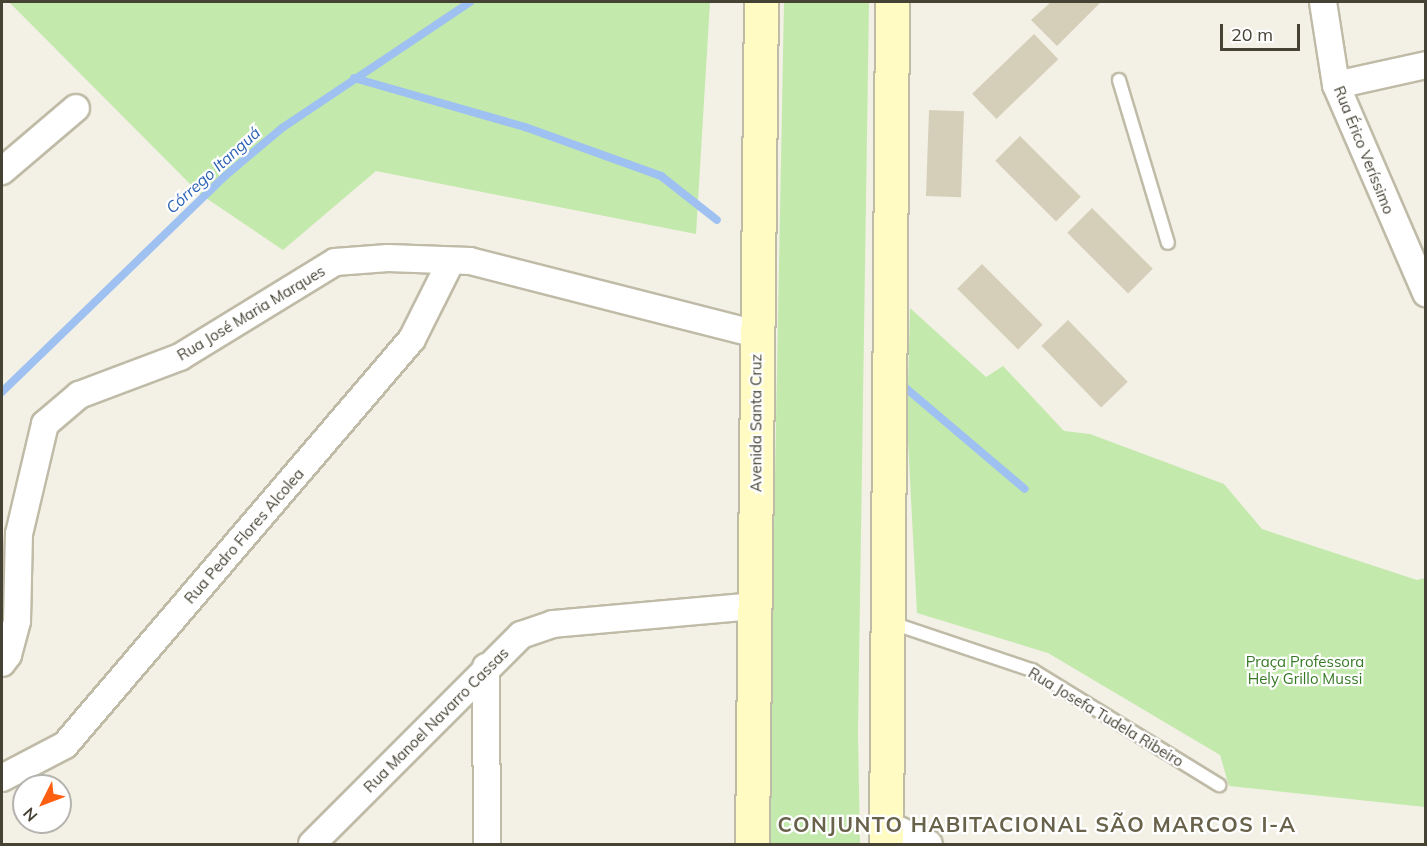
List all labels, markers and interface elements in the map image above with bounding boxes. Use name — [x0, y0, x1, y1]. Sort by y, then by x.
scale bar — [1223, 12, 1302, 50]
text: 20 m — [1231, 23, 1273, 46]
street label: Rua Érico Veríssimo — [1330, 83, 1398, 217]
water label: Córrego Itanguá — [162, 123, 264, 217]
street label: Rua José Maria Marques — [174, 262, 328, 364]
street label: Avenida Santa Cruz — [747, 354, 765, 492]
street label: Rua Pedro Flores Alcolea — [180, 465, 308, 607]
street label: Rua Manoel Navarro Cassas — [360, 644, 512, 796]
park label: Praça Professora Hely Grillo Mussi — [1246, 652, 1364, 687]
street label: Rua Josefa Tudela Ribeiro — [1025, 663, 1187, 771]
north arrow — [12, 774, 72, 834]
text: N — [19, 804, 42, 826]
district label: CONJUNTO HABITACIONAL SÃO MARCOS I-A — [778, 811, 1296, 837]

